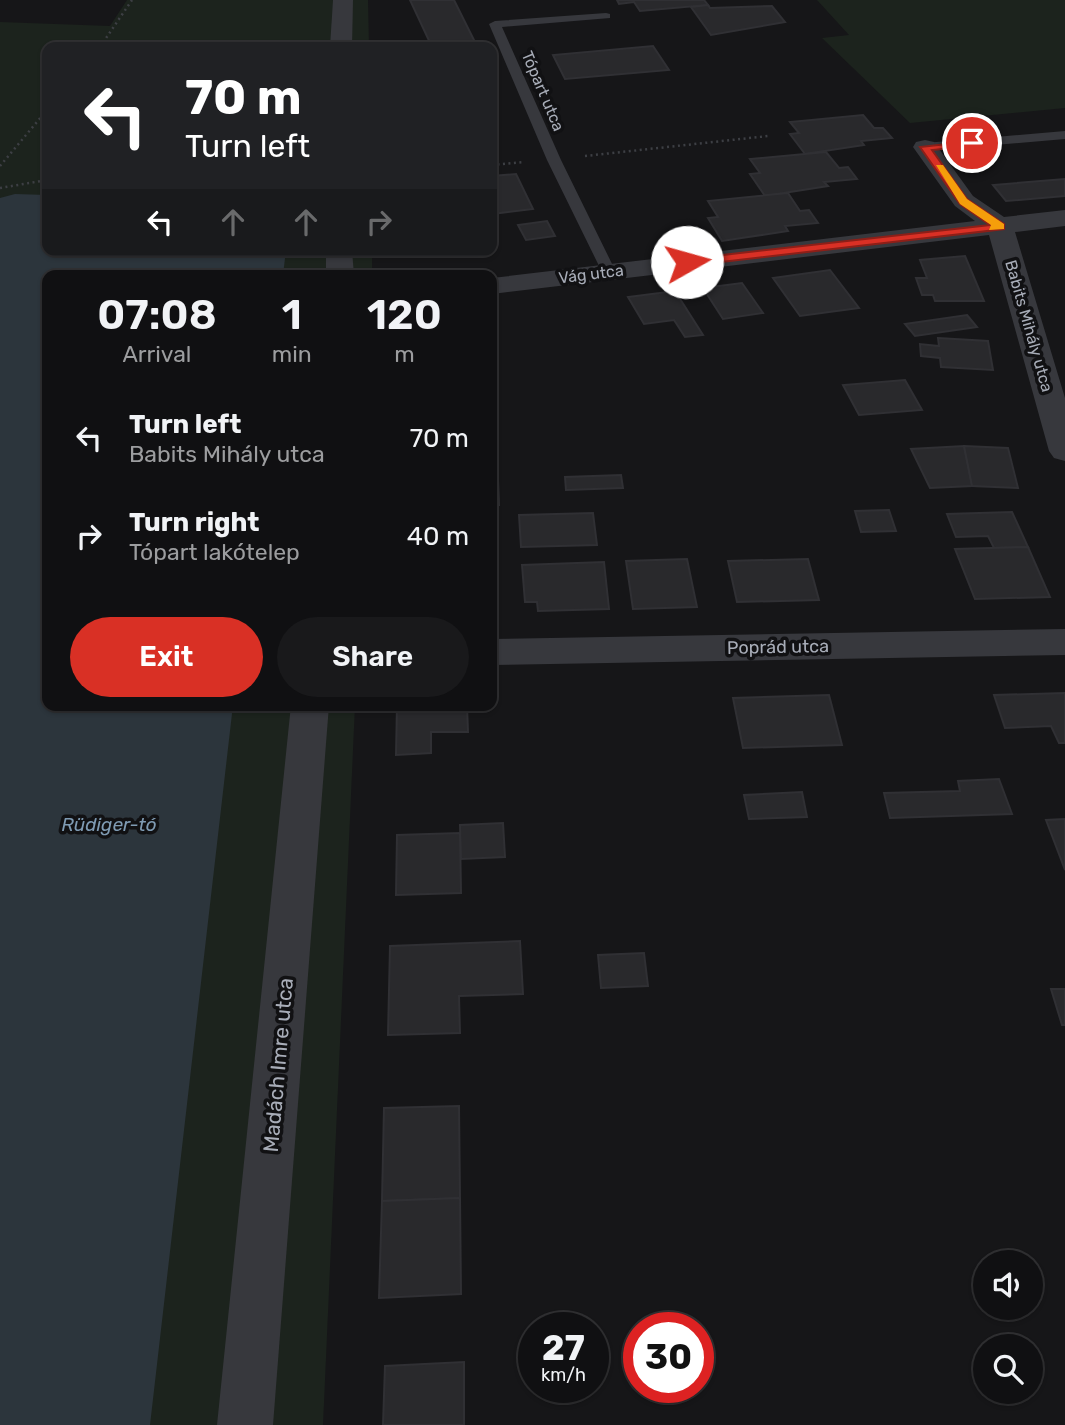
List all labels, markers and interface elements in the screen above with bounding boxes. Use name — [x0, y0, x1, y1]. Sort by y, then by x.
street label: Tópart utca — [518, 48, 568, 134]
text: 70 m — [185, 68, 302, 126]
icon: left — [70, 70, 161, 161]
pin — [942, 113, 1002, 173]
icon: arrive — [953, 124, 991, 162]
text: Turn left — [185, 127, 310, 165]
icon: left — [141, 203, 179, 241]
icon: ahead — [214, 203, 252, 241]
icon: ahead — [287, 203, 325, 241]
icon: right — [360, 203, 398, 241]
position arrow — [650, 225, 724, 299]
street label: Babits Mihály utca — [1001, 258, 1057, 394]
street label: Vág utca — [557, 261, 625, 287]
text: 07:08 — [97, 290, 217, 340]
text: 1 — [282, 290, 302, 340]
text: 120 — [367, 290, 442, 340]
text: Arrival — [122, 340, 191, 368]
text: min — [272, 340, 312, 368]
text: m — [394, 340, 415, 368]
text: Turn left — [129, 409, 241, 440]
icon: left — [70, 419, 108, 457]
text: 70 m — [410, 423, 469, 454]
text: Babits Mihály utca — [129, 440, 325, 468]
text: Turn right — [129, 507, 259, 538]
icon: right — [70, 517, 108, 555]
text: 40 m — [407, 521, 469, 552]
text: Tópart lakótelep — [129, 538, 300, 566]
button: Exit — [70, 617, 263, 697]
button: Share — [277, 617, 469, 697]
street label: Poprád utca — [727, 635, 829, 659]
water label: Rüdiger-tó — [61, 813, 157, 836]
street label: Madách Imre utca — [258, 977, 298, 1153]
map controls — [973, 1250, 1043, 1404]
button: sound — [973, 1250, 1043, 1320]
speed limit sign: 30 — [623, 1312, 714, 1403]
text: 27 — [542, 1327, 585, 1369]
button: search — [973, 1334, 1043, 1404]
text: km/h — [541, 1364, 586, 1386]

